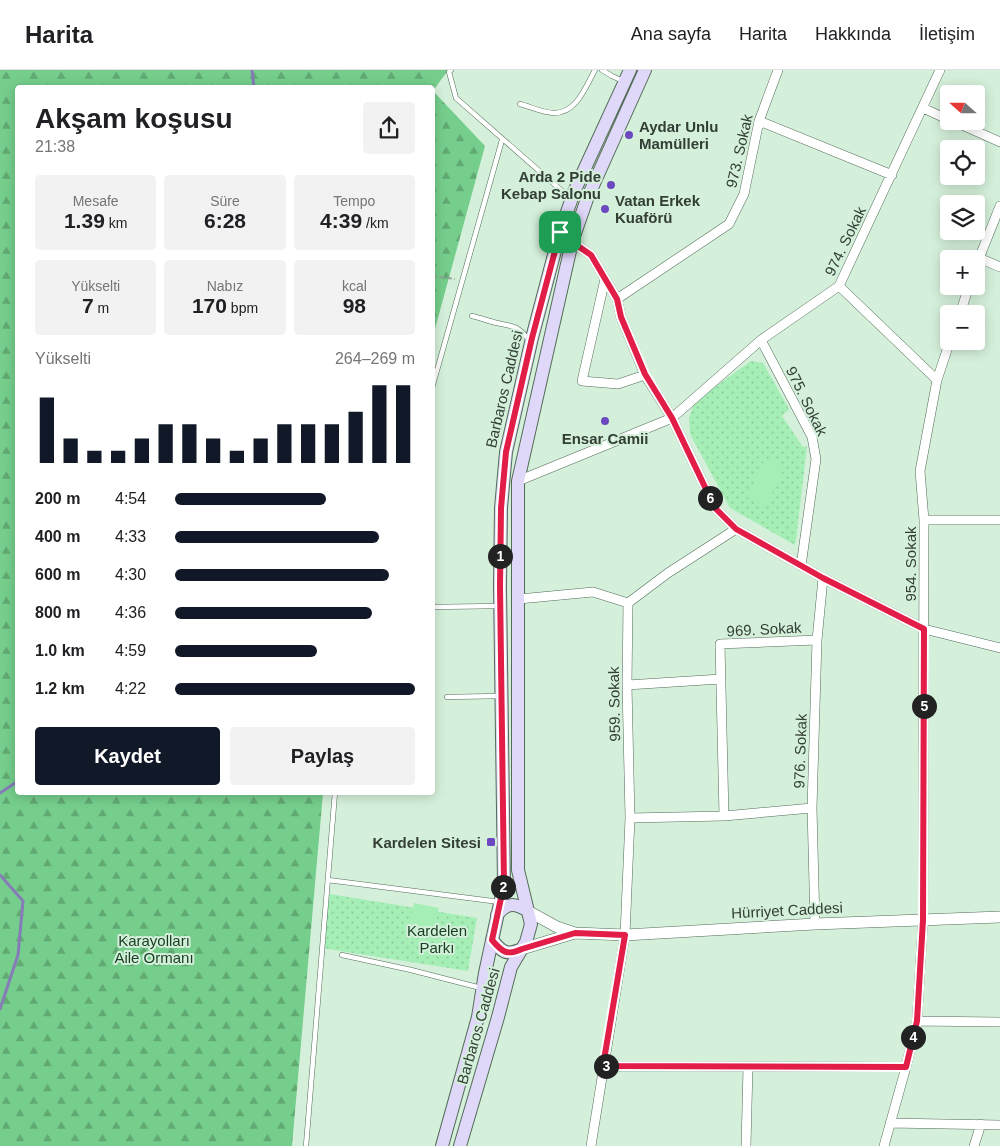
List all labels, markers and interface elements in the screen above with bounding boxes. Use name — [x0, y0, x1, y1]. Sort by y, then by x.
text: Harita — [25, 21, 93, 48]
text: Ana sayfa — [631, 24, 711, 44]
text: Harita — [739, 24, 787, 44]
text: Hakkında — [815, 24, 891, 44]
text: İletişim — [919, 24, 975, 44]
north arrow — [940, 85, 985, 130]
map controls — [940, 85, 985, 350]
button: share — [363, 102, 415, 154]
text: Akşam koşusu — [35, 103, 233, 134]
street label: 973. Sokak — [722, 112, 756, 189]
place label: Aydar Unlu Mamülleri — [639, 118, 718, 152]
marker: Aydar Unlu Mamülleri — [623, 129, 635, 141]
text: 21:38 — [35, 138, 75, 155]
button: locate — [940, 140, 985, 185]
place label: Arda 2 Pide Kebap Salonu — [501, 168, 601, 202]
marker: Arda 2 Pide Kebap Salonu — [605, 179, 617, 191]
place label: Vatan Erkek Kuaförü — [615, 192, 701, 226]
text: Mesafe — [73, 193, 119, 209]
text: Süre — [210, 193, 240, 209]
text: Tempo — [333, 193, 375, 209]
button: layers — [940, 195, 985, 240]
marker: Vatan Erkek Kuaförü — [599, 203, 611, 215]
street label: 974. Sokak — [821, 203, 869, 278]
text: 1.39 — [64, 209, 105, 232]
text: 6:28 — [204, 209, 246, 232]
text: 4:39 — [320, 209, 362, 232]
pin — [539, 211, 581, 253]
text: km — [105, 215, 127, 231]
text: /km — [362, 215, 389, 231]
icon: arrive — [546, 218, 574, 246]
button: + — [940, 250, 985, 295]
text: Yükselti — [71, 278, 120, 294]
text: Nabız — [207, 278, 243, 294]
text: kcal — [342, 278, 367, 294]
text: 7 — [82, 294, 94, 317]
text: 170 — [192, 294, 227, 317]
text: 98 — [343, 294, 366, 317]
text: m — [94, 300, 109, 316]
text: bpm — [227, 300, 258, 316]
button: − — [940, 305, 985, 350]
street label: Barbaros Caddesi — [482, 329, 526, 449]
text: Yükselti — [35, 350, 91, 367]
text: 264–269 m — [335, 350, 415, 367]
street label: 975. Sokak — [783, 364, 831, 439]
marker: Ensar Camii — [599, 415, 611, 427]
place label: Ensar Camii — [562, 430, 648, 447]
pin: 6 — [698, 486, 722, 510]
text: 200 m — [35, 490, 80, 507]
text: 4:54 — [115, 490, 146, 507]
text: 6 — [707, 490, 714, 506]
street label: 954. Sokak — [902, 526, 919, 602]
text: 400 m — [35, 528, 80, 545]
text: 4:33 — [115, 528, 146, 545]
pin: 1 — [488, 544, 512, 568]
text: 1 — [497, 548, 504, 564]
text: 600 m — [35, 566, 80, 583]
text: 4:30 — [115, 566, 146, 583]
text: 800 m — [35, 604, 80, 621]
text: 4:36 — [115, 604, 146, 621]
street label: 969. Sokak — [726, 619, 802, 639]
text: 1.0 km — [35, 642, 85, 659]
text: 4:59 — [115, 642, 146, 659]
street label: 959. Sokak — [605, 666, 623, 742]
text: 1.2 km — [35, 680, 85, 697]
text: 4:22 — [115, 680, 146, 697]
pin: 5 — [912, 694, 936, 718]
text: 5 — [921, 698, 928, 714]
street label: 976. Sokak — [790, 713, 810, 789]
button: Kaydet — [35, 727, 220, 785]
button: Paylaş — [230, 727, 415, 785]
place label: Kardelen Sitesi — [373, 834, 481, 851]
marker: Kardelen Sitesi — [485, 836, 497, 848]
pin: 2 — [490, 874, 516, 900]
text: 2 — [500, 879, 507, 895]
street label: Hürriyet Caddesi — [731, 899, 843, 921]
park label: Kardelen Parkı — [407, 922, 467, 956]
park label: Karayolları Aile Ormanı — [114, 932, 194, 966]
street label: Barbaros Caddesi — [453, 966, 503, 1086]
pin: 4 — [900, 1024, 926, 1050]
text: 4 — [910, 1029, 917, 1045]
pin: 3 — [594, 1054, 618, 1078]
text: 3 — [603, 1058, 610, 1074]

